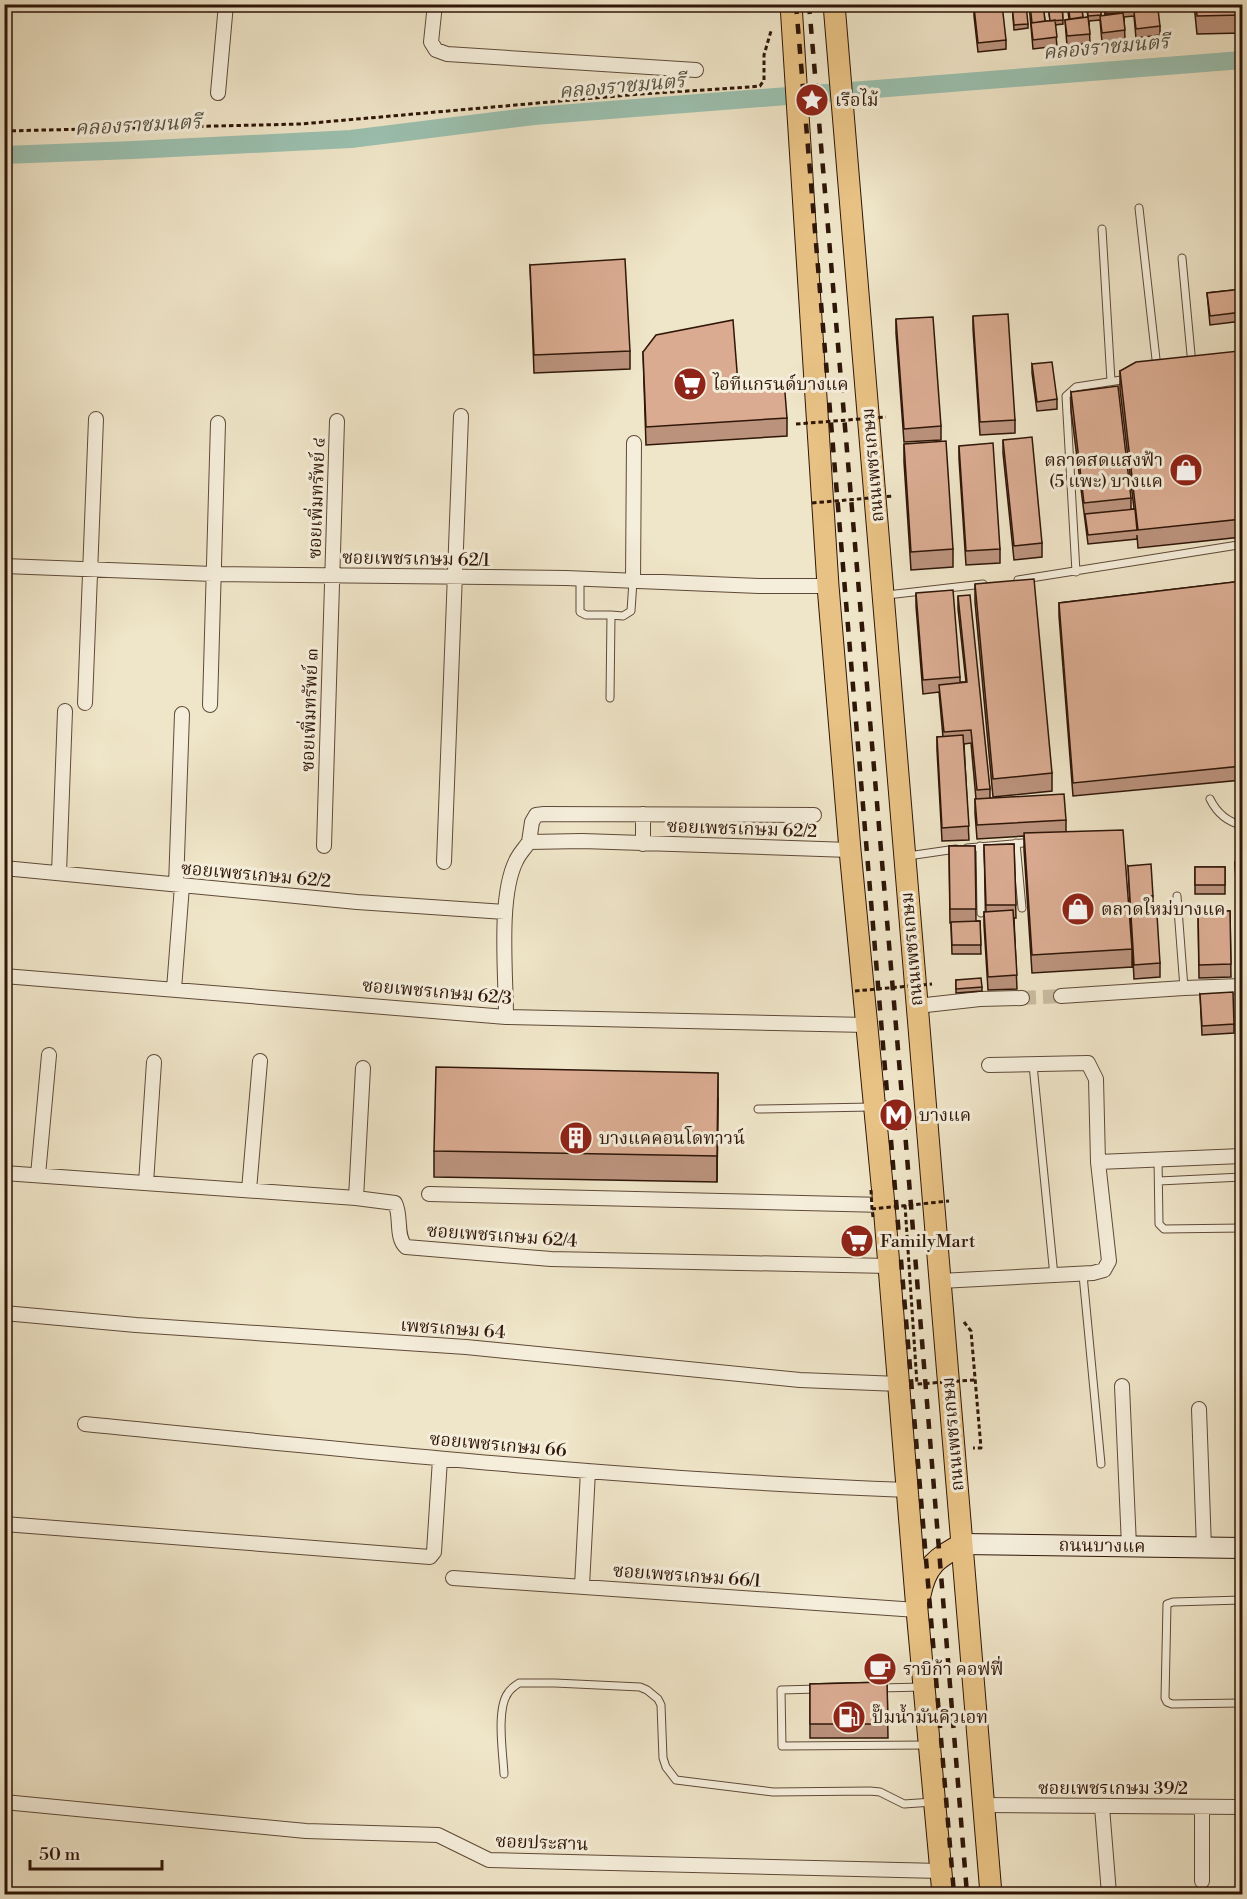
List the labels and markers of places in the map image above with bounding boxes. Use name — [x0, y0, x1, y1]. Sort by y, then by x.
place icon: เรือไม้ — [794, 82, 830, 118]
place label: เรือไม้ — [835, 88, 879, 112]
supermarket icon: ไอทีแกรนด์บางแค — [672, 366, 708, 402]
place label: ไอทีแกรนด์บางแค — [712, 372, 849, 396]
place label: ตลาดสดแสงฟ้า (5 แพะ) บางแค — [1044, 449, 1163, 493]
shop icon: ตลาดสดแสงฟ้า (5 แพะ) บางแค — [1168, 452, 1204, 488]
shop icon: ตลาดใหม่บางแค — [1060, 891, 1096, 927]
place label: ตลาดใหม่บางแค — [1101, 897, 1225, 921]
metro station icon: บางแค — [878, 1097, 914, 1133]
place label: บางแค — [919, 1104, 971, 1127]
building icon: บางแคคอนโดทาวน์ — [558, 1120, 594, 1156]
place label: บางแคคอนโดทาวน์ — [599, 1125, 745, 1150]
supermarket icon: FamilyMart — [839, 1223, 875, 1259]
place label: FamilyMart — [880, 1230, 976, 1253]
cafe icon: ราบิก้า คอฟฟี่ — [862, 1651, 898, 1687]
place label: ราบิก้า คอฟฟี่ — [903, 1655, 1003, 1681]
fuel station icon: ปั๊มน้ำมันคิวเอท — [831, 1699, 867, 1735]
place label: ปั๊มน้ำมันคิวเอท — [872, 1703, 988, 1729]

